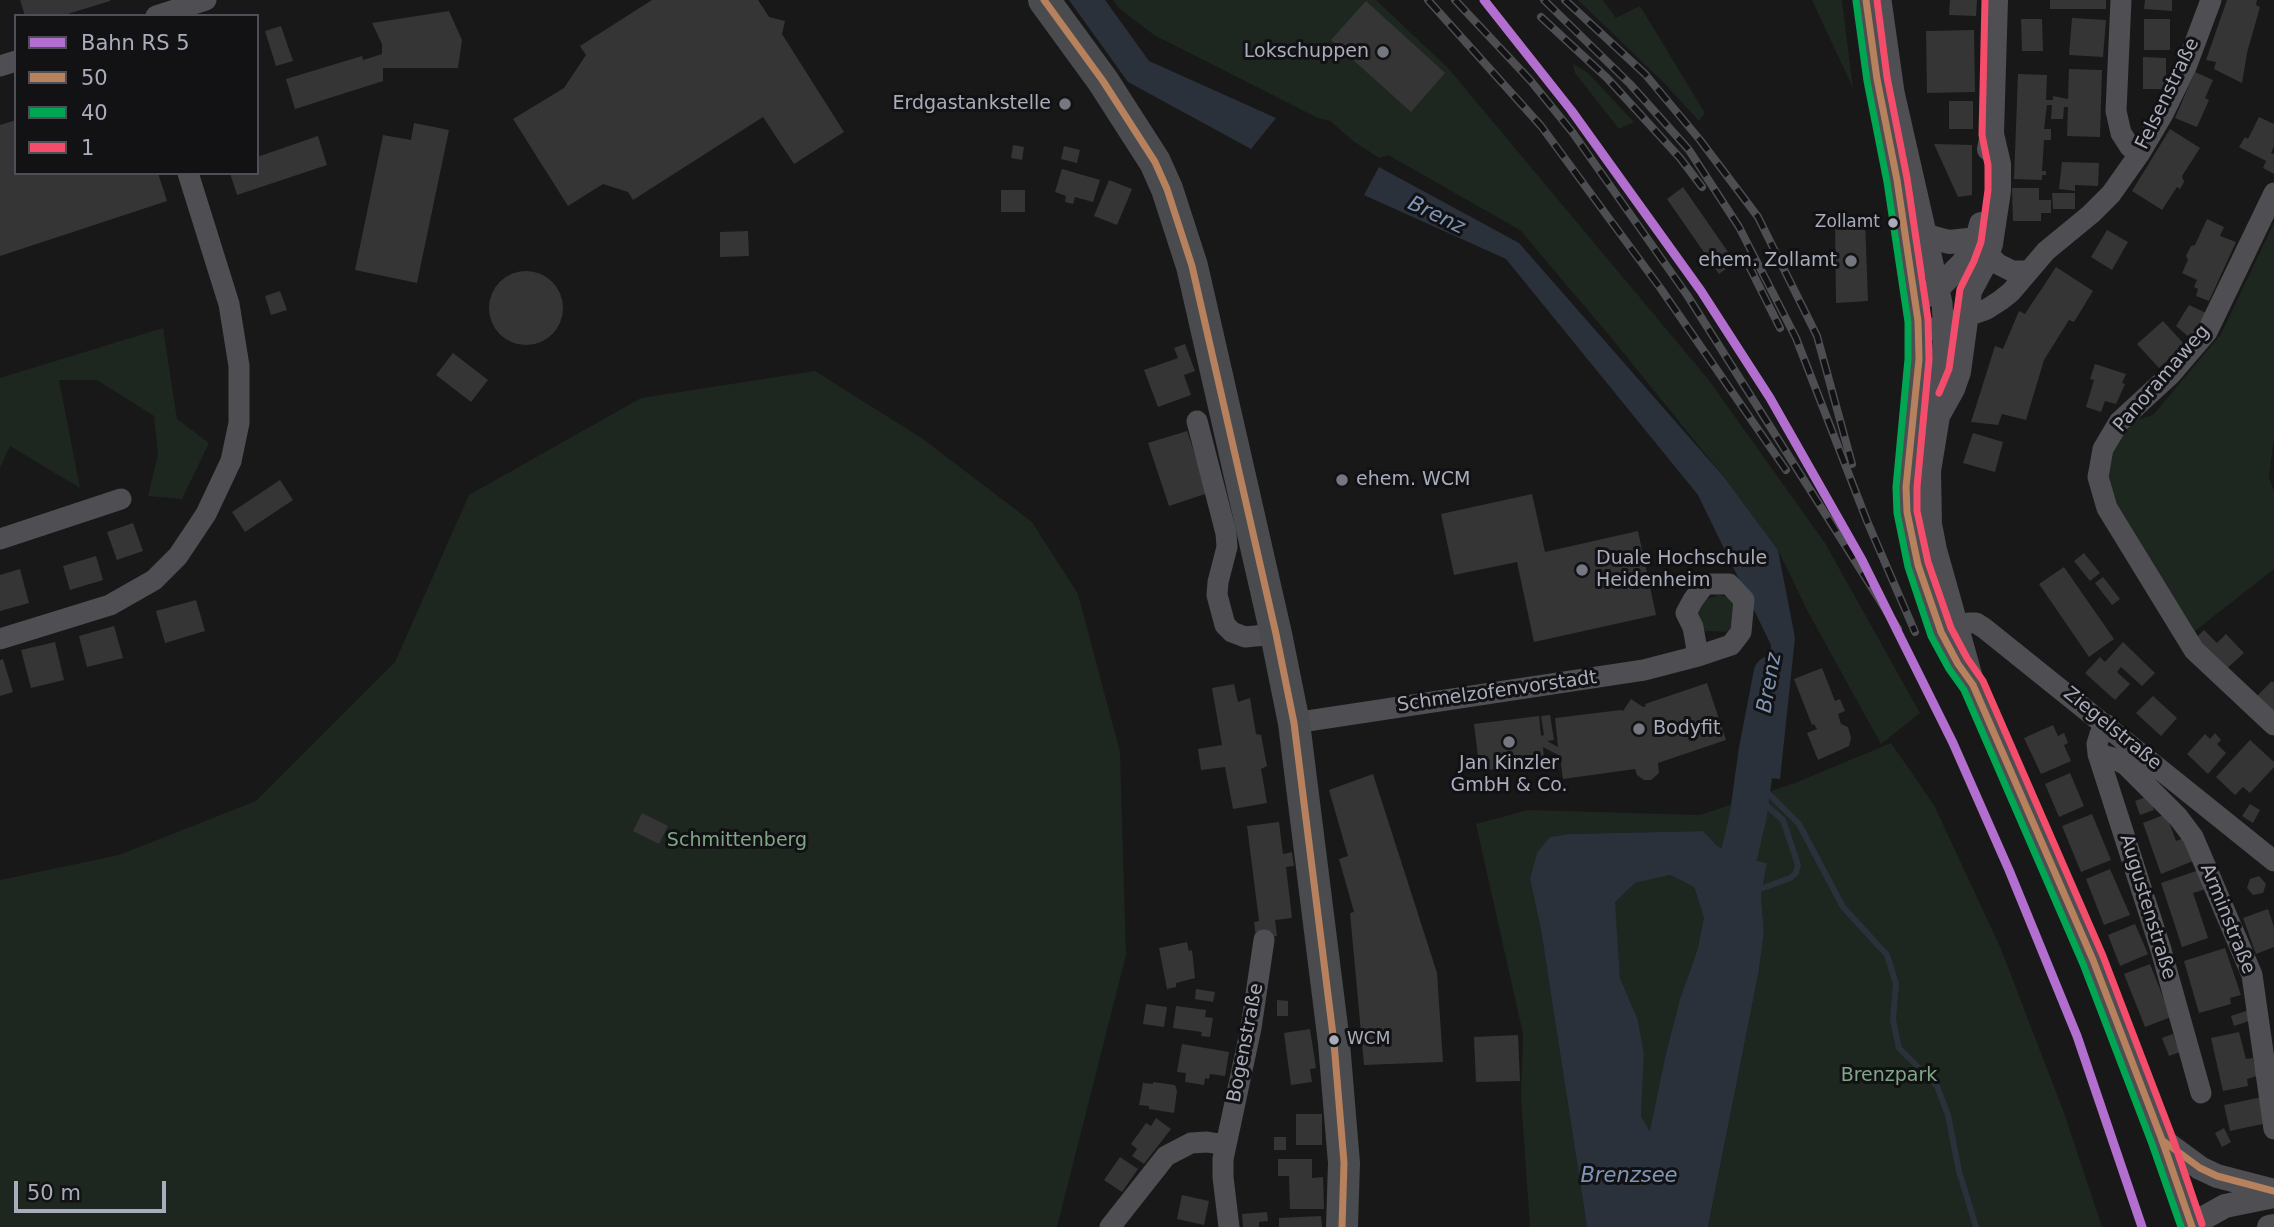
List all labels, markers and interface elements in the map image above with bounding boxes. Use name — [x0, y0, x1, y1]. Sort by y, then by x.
legend — [14, 14, 259, 175]
text: Bahn RS 5 — [81, 31, 190, 55]
street label: Felsenstraße — [2131, 35, 2205, 153]
place label: Lokschuppen — [1244, 41, 1369, 63]
marker: Lokschuppen — [1375, 44, 1391, 60]
text: 50 — [81, 66, 108, 90]
place label: Erdgastankstelle — [892, 93, 1051, 115]
marker: Erdgastankstelle — [1057, 96, 1073, 112]
text: 40 — [81, 101, 108, 125]
text: 1 — [81, 136, 94, 160]
water label: Brenz — [1403, 191, 1469, 241]
place label: Zollamt — [1815, 213, 1880, 233]
marker: Zollamt — [1886, 216, 1900, 230]
place label: ehem. Zollamt — [1698, 250, 1837, 272]
marker: ehem. Zollamt — [1843, 253, 1859, 269]
street label: Panoramaweg — [2109, 321, 2215, 437]
place label: ehem. WCM — [1356, 469, 1470, 491]
marker: ehem. WCM — [1334, 472, 1350, 488]
place label: Duale Hochschule Heidenheim — [1596, 548, 1767, 592]
marker: Duale Hochschule Heidenheim — [1574, 562, 1590, 578]
water label: Brenz — [1752, 651, 1788, 715]
street label: Schmelzofenvorstadt — [1396, 667, 1598, 717]
street label: Ziegelstraße — [2058, 683, 2166, 775]
place label: Bodyfit — [1653, 718, 1720, 740]
marker: Bodyfit — [1631, 721, 1647, 737]
marker: Jan Kinzler GmbH & Co. — [1501, 734, 1517, 750]
place label: Jan Kinzler GmbH & Co. — [1450, 753, 1568, 797]
park label: Schmittenberg — [667, 830, 807, 852]
street label: Augustenstraße — [2114, 832, 2180, 982]
street label: Arminstraße — [2195, 861, 2259, 977]
street label: Bogenstraße — [1223, 981, 1269, 1105]
place label: WCM — [1347, 1030, 1390, 1050]
marker: WCM — [1327, 1033, 1341, 1047]
park label: Brenzpark — [1841, 1065, 1937, 1087]
water label: Brenzsee — [1580, 1164, 1678, 1190]
scale bar — [18, 1168, 170, 1212]
text: 50 m — [27, 1181, 81, 1205]

